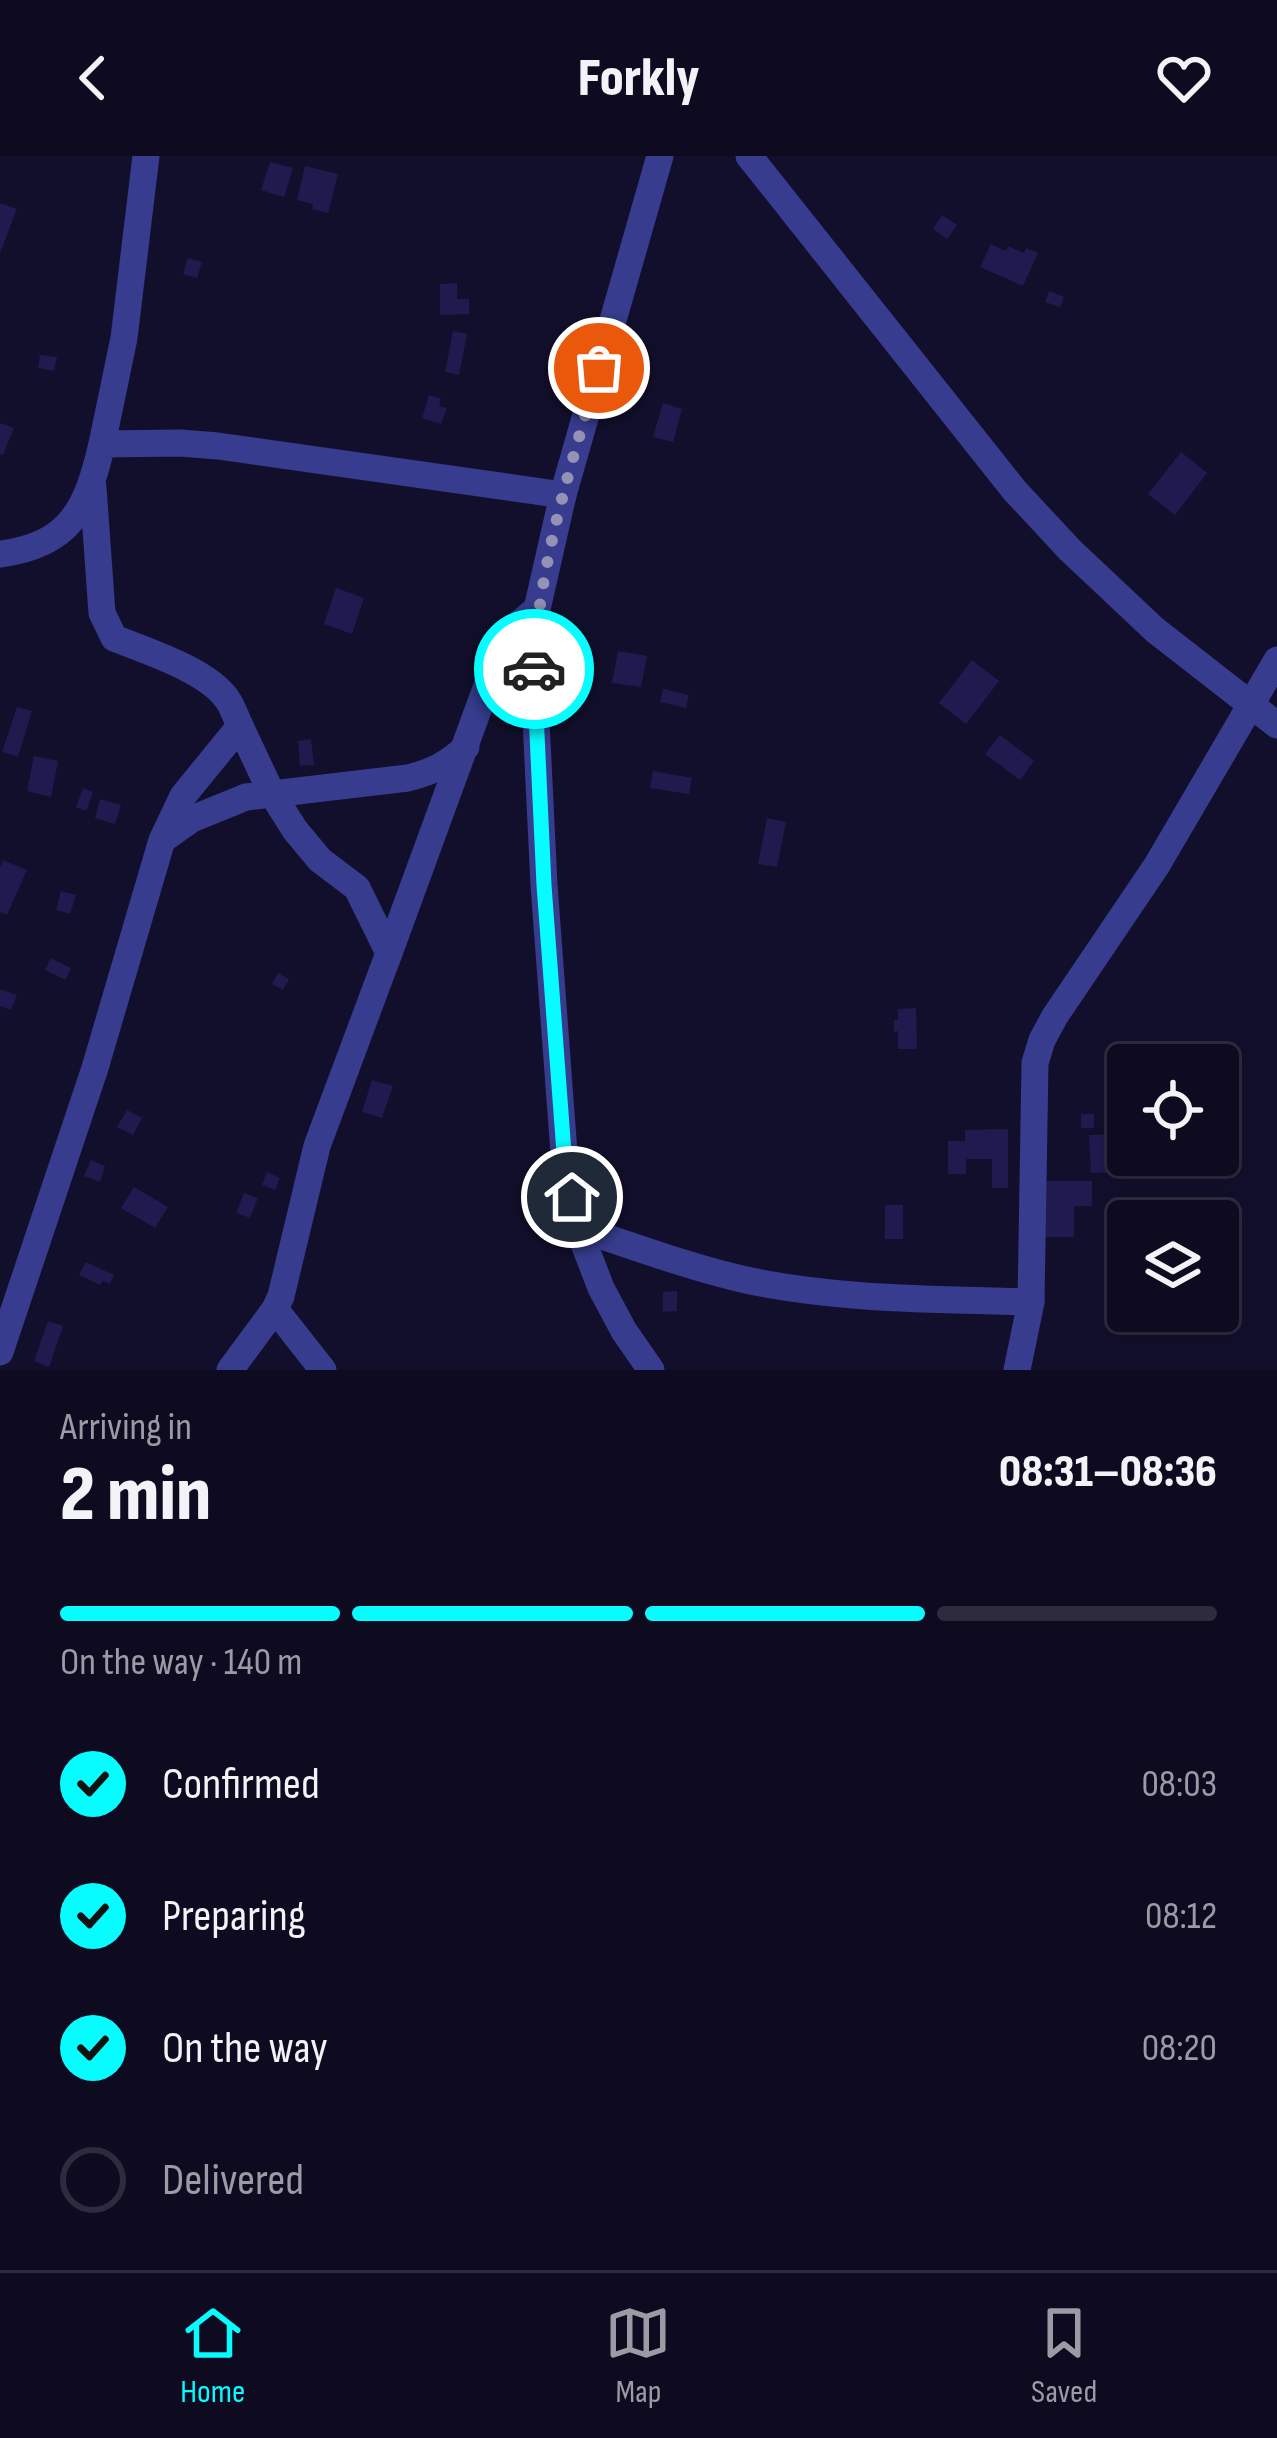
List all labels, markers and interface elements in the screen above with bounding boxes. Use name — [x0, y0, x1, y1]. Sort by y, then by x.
icon: back — [60, 45, 126, 111]
icon: heart — [1151, 45, 1217, 111]
text: Forkly — [578, 46, 699, 111]
pin — [548, 317, 650, 419]
icon: bag — [566, 335, 632, 401]
courier — [474, 609, 594, 729]
icon: car — [501, 636, 567, 702]
map controls — [1107, 1044, 1239, 1332]
button: locate — [1107, 1044, 1239, 1176]
pin — [521, 1146, 623, 1248]
icon: home — [539, 1164, 605, 1230]
button: layers — [1107, 1200, 1239, 1332]
text: Arriving in — [60, 1404, 192, 1451]
text: 08:31–08:36 — [999, 1445, 1217, 1500]
text: 2 min — [60, 1449, 211, 1542]
text: On the way · 140 m — [60, 1639, 302, 1686]
icon: check — [60, 1751, 126, 1817]
text: Confirmed — [162, 1757, 320, 1812]
text: 08:03 — [1141, 1761, 1217, 1808]
icon: check — [60, 1883, 126, 1949]
text: Preparing — [162, 1889, 306, 1944]
text: 08:12 — [1145, 1893, 1217, 1940]
icon: check — [60, 2015, 126, 2081]
text: On the way — [162, 2021, 328, 2076]
text: 08:20 — [1142, 2025, 1217, 2072]
text: Delivered — [162, 2153, 304, 2208]
tab: Home — [180, 2300, 246, 2412]
tab: Map — [605, 2300, 671, 2412]
tab: Saved — [1031, 2300, 1097, 2412]

